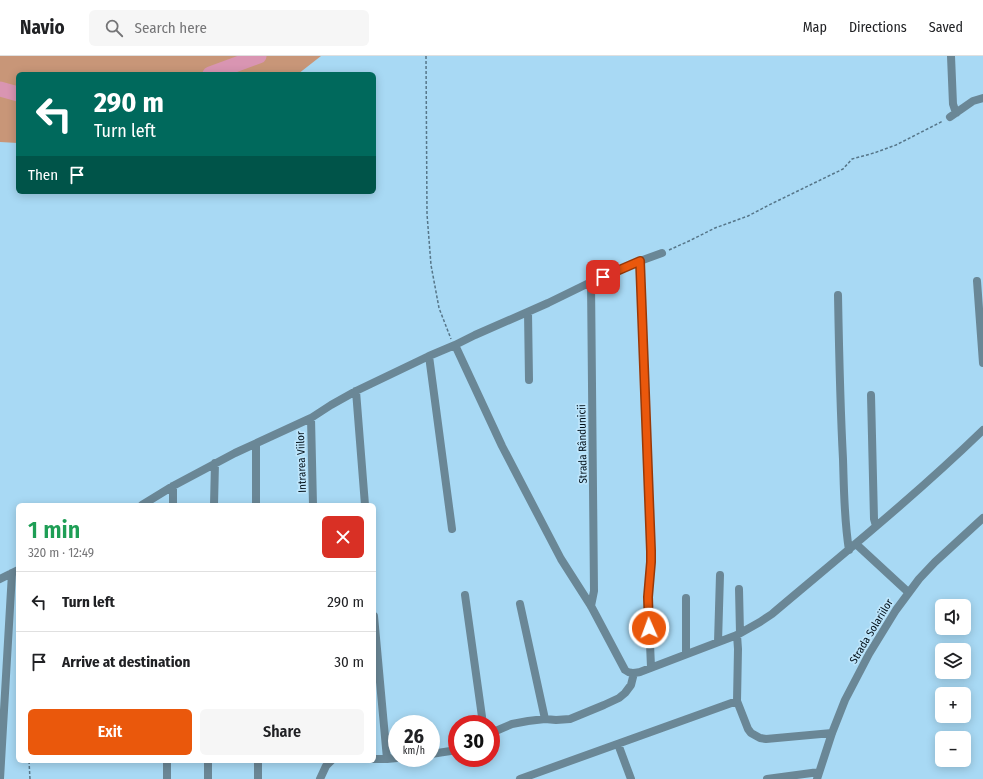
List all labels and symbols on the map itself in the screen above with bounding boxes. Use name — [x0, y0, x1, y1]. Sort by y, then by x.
pin — [586, 260, 620, 294]
street label: Strada Rândunicii — [575, 404, 590, 484]
street label: Intrarea Viilor — [294, 431, 309, 493]
street label: Strada Solariilor — [847, 596, 896, 666]
position arrow — [628, 607, 670, 649]
speed limit sign: 30 — [448, 715, 500, 767]

